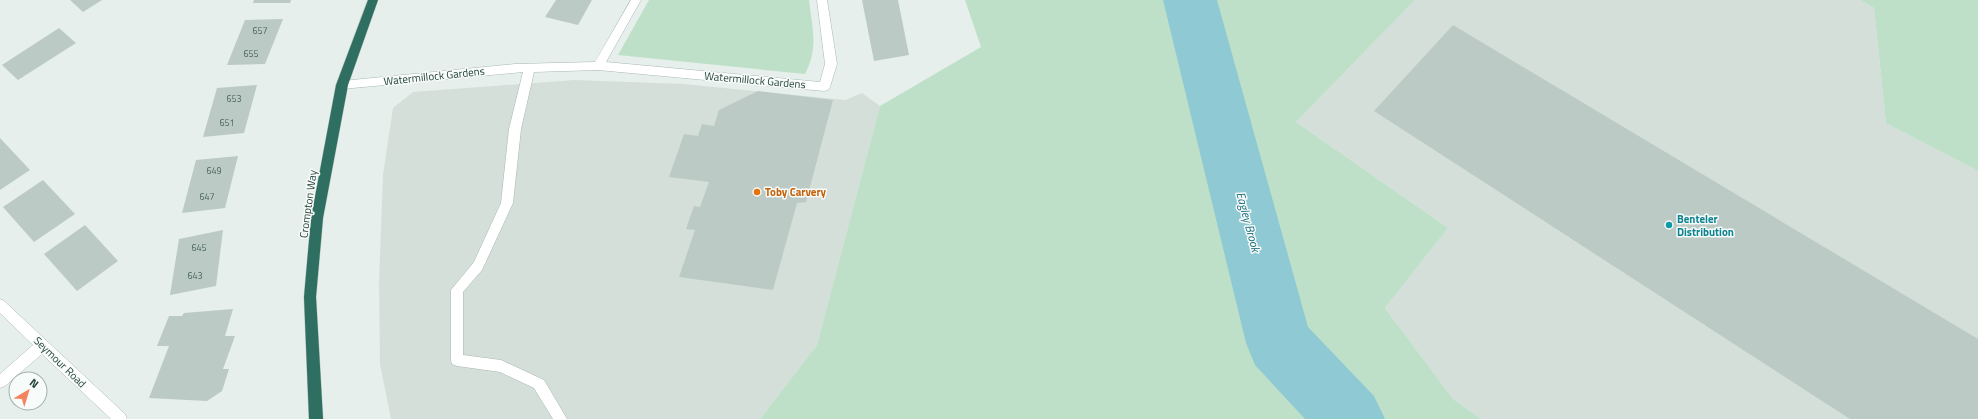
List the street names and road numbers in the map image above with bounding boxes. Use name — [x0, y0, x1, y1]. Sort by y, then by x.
street label: Watermillock Gardens — [383, 63, 485, 89]
street label: Watermillock Gardens — [704, 68, 806, 92]
street label: Crompton Way — [295, 168, 321, 239]
street label: Seymour Road — [30, 333, 90, 391]

